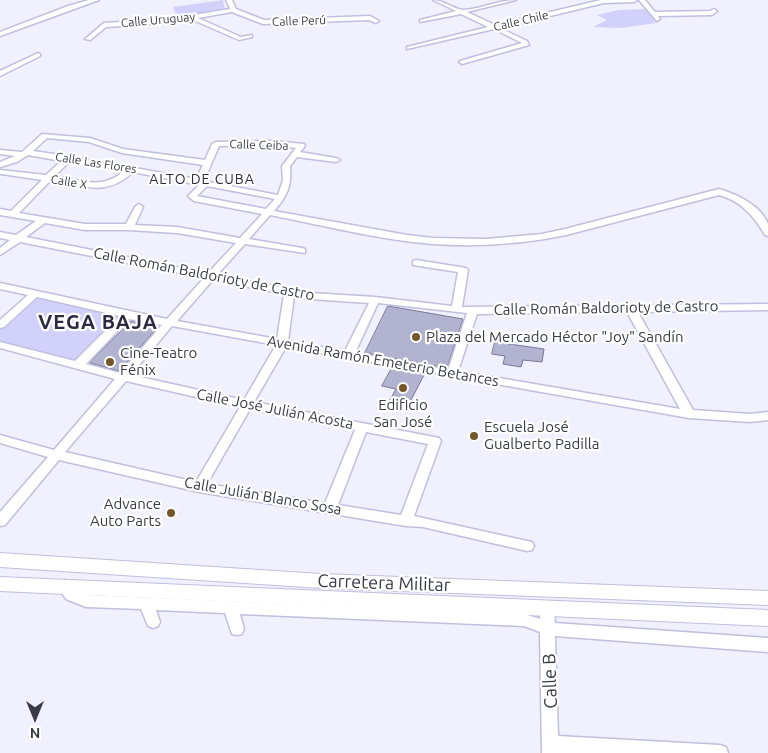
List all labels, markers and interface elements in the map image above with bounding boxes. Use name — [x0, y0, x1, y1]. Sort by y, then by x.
street label: Calle Chile — [492, 8, 550, 34]
street label: Calle Uruguay — [120, 10, 196, 30]
street label: Calle Perú — [272, 13, 326, 29]
street label: Calle Ceiba — [229, 137, 289, 153]
street label: Calle Las Flores — [54, 149, 138, 177]
district label: ALTO DE CUBA — [148, 171, 256, 187]
street label: Calle X — [50, 172, 88, 192]
street label: Calle Román Baldorioty de Castro — [92, 244, 316, 304]
street label: Calle Román Baldorioty de Castro — [493, 297, 719, 319]
district label: VEGA BAJA — [37, 310, 159, 334]
place label: Plaza del Mercado Héctor "Joy" Sandín — [426, 328, 683, 346]
marker: Plaza del Mercado Héctor "Joy" Sandín — [410, 331, 422, 343]
street label: Avenida Ramón Emeterio Betances — [266, 332, 500, 390]
place label: Cine-Teatro Fénix — [120, 344, 197, 379]
marker: Cine-Teatro Fénix — [104, 356, 116, 368]
marker: Edificio San José — [397, 382, 409, 394]
street label: Calle José Julián Acosta — [195, 385, 355, 433]
place label: Edificio San José — [374, 396, 432, 431]
place label: Escuela José Gualberto Padilla — [484, 418, 600, 453]
marker: Escuela José Gualberto Padilla — [468, 430, 480, 442]
street label: Calle Julián Blanco Sosa — [183, 473, 343, 519]
place label: Advance Auto Parts — [90, 495, 161, 530]
marker: Advance Auto Parts — [165, 507, 177, 519]
street label: Carretera Militar — [317, 570, 451, 596]
street label: Calle B — [538, 653, 562, 709]
north arrow — [10, 693, 60, 743]
text: N — [30, 725, 40, 741]

